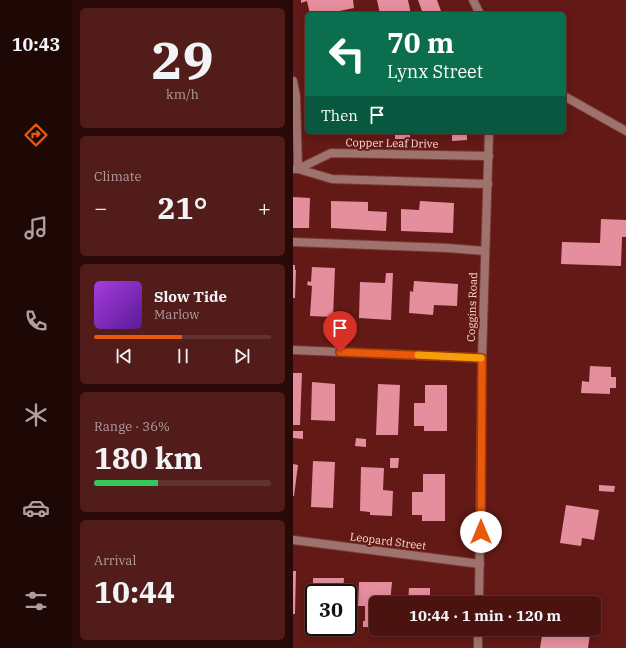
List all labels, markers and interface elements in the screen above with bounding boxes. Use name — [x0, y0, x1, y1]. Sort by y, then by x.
text: 70 m — [387, 24, 454, 61]
text: 29 — [151, 26, 214, 93]
icon: left — [321, 28, 373, 80]
text: 10:43 — [12, 33, 60, 56]
text: Lynx Street — [387, 60, 483, 83]
text: km/h — [166, 86, 199, 103]
icon: arrive — [366, 104, 388, 126]
text: Then — [321, 106, 358, 125]
icon: directions — [22, 121, 50, 149]
street label: Copper Leaf Drive — [346, 135, 439, 151]
text: Climate — [94, 168, 141, 185]
text: 21° — [157, 188, 208, 227]
text: − — [94, 193, 107, 222]
text: + — [258, 193, 271, 222]
icon: music — [22, 214, 50, 242]
street label: Coggins Road — [464, 272, 480, 342]
text: Slow Tide — [154, 287, 227, 306]
text: Marlow — [154, 306, 199, 323]
icon: phone — [22, 307, 50, 335]
pin — [323, 311, 357, 352]
icon: arrive — [329, 317, 351, 339]
icon: previous — [113, 345, 135, 367]
icon: pause — [172, 345, 194, 367]
icon: next — [231, 345, 253, 367]
icon: climate — [22, 401, 50, 429]
text: Range · 36% — [94, 418, 170, 435]
text: 180 km — [94, 438, 203, 477]
icon: car — [22, 494, 50, 522]
position arrow — [460, 511, 502, 553]
street label: Leopard Street — [349, 529, 427, 553]
text: Arrival — [94, 552, 136, 569]
text: 10:44 — [94, 572, 175, 611]
speed limit sign: 30 — [305, 584, 357, 636]
icon: filters — [22, 587, 50, 615]
text: 10:44 · 1 min · 120 m — [409, 606, 561, 625]

